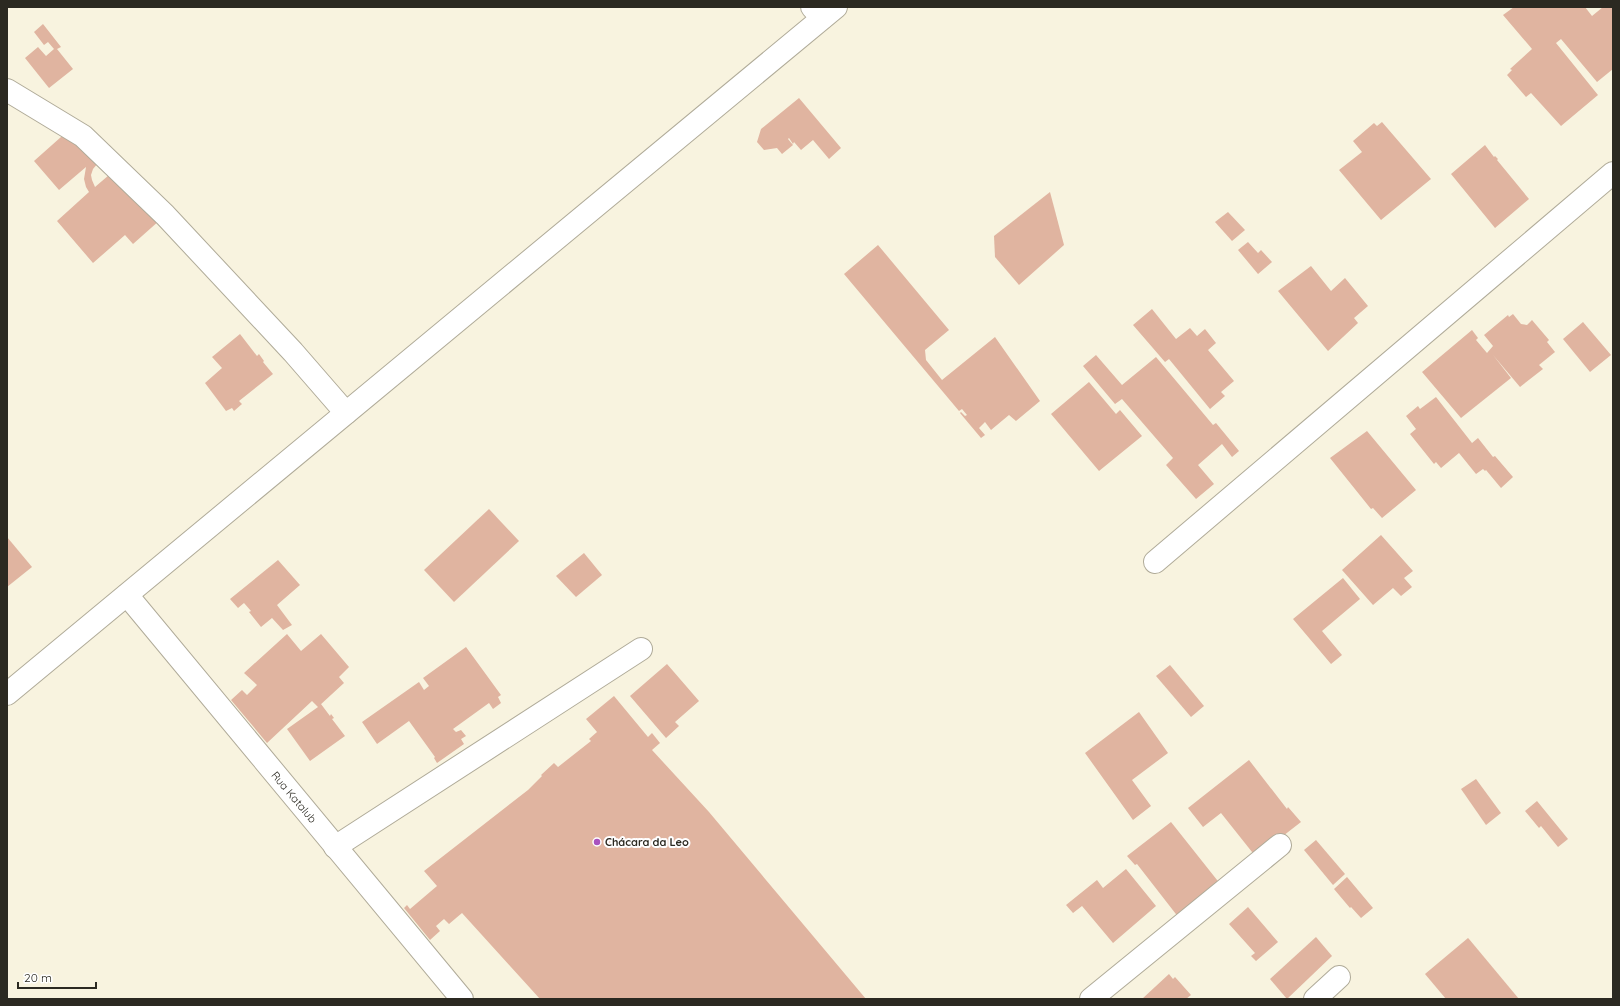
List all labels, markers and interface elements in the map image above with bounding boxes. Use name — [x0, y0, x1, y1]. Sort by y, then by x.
street label: Rua Katalub — [268, 768, 320, 826]
place label: Chácara da Leo — [605, 835, 689, 849]
marker: Chácara da Leo — [592, 837, 602, 847]
scale bar — [18, 964, 96, 990]
text: 20 m — [24, 970, 52, 985]

